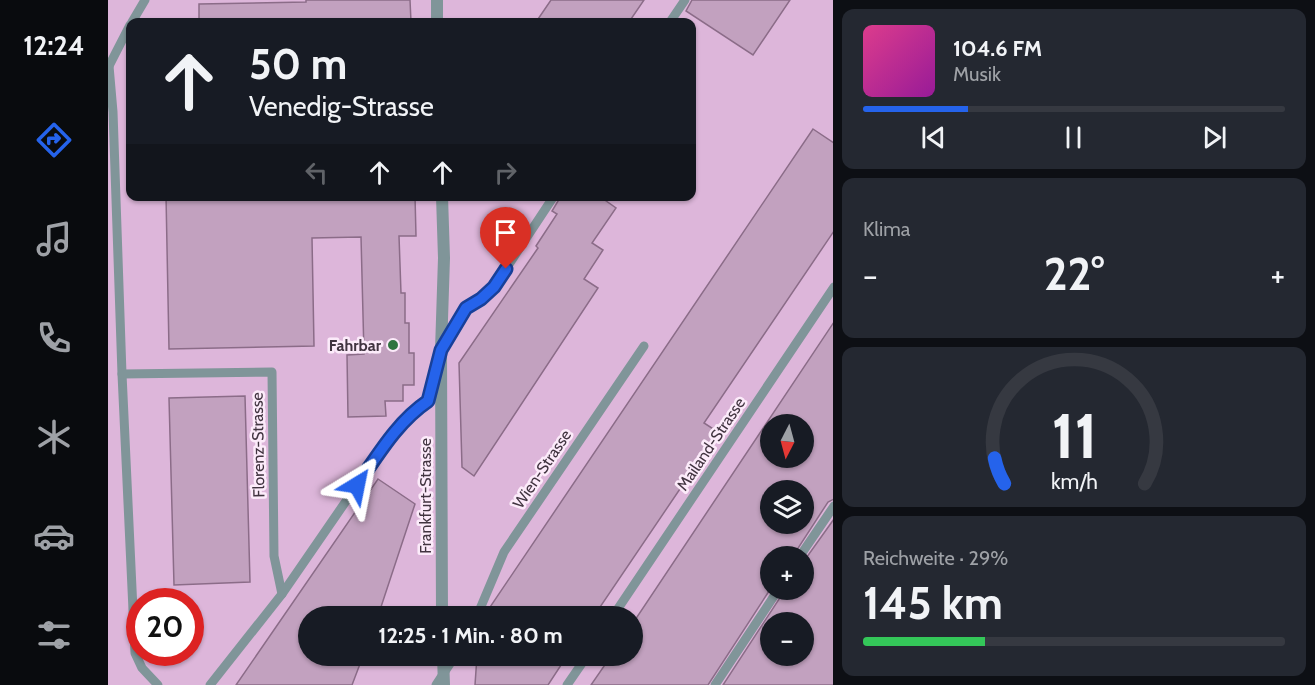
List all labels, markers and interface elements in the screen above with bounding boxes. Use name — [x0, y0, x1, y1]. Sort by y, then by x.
text: 12:24 — [23, 29, 85, 62]
text: 104.6 FM — [953, 35, 1042, 62]
text: 50 m — [249, 38, 347, 90]
icon: ahead — [150, 42, 228, 120]
text: Musik — [953, 62, 1001, 86]
text: Venedig-Strasse — [249, 90, 434, 123]
icon: directions — [33, 119, 75, 161]
icon: previous — [917, 121, 950, 154]
icon: pause — [1057, 121, 1090, 154]
icon: next — [1198, 121, 1231, 154]
icon: left — [300, 156, 333, 189]
icon: ahead — [363, 156, 396, 189]
icon: ahead — [426, 156, 459, 189]
icon: right — [489, 156, 522, 189]
pin — [480, 207, 531, 269]
icon: arrive — [489, 216, 522, 249]
text: Klima — [863, 217, 910, 241]
icon: music — [33, 218, 75, 260]
text: 22° — [1044, 247, 1104, 301]
text: − — [863, 255, 878, 295]
text: + — [1270, 255, 1285, 295]
icon: phone — [33, 317, 75, 359]
place label: Fahrbar — [329, 336, 382, 355]
marker: Fahrbar — [386, 338, 400, 352]
street label: Florenz-Strasse — [248, 392, 268, 498]
street label: Mailand-Strasse — [673, 394, 749, 494]
text: 11 — [1051, 398, 1097, 474]
north arrow — [760, 414, 814, 468]
map controls — [760, 414, 814, 666]
icon: climate — [33, 416, 75, 458]
street label: Wien-Strasse — [509, 426, 575, 512]
street label: Frankfurt-Strasse — [416, 438, 435, 554]
position arrow — [325, 453, 389, 517]
text: km/h — [1051, 468, 1097, 494]
button: layers — [760, 480, 814, 534]
icon: car — [33, 515, 75, 557]
button: + — [760, 546, 814, 600]
text: Reichweite · 29% — [863, 546, 1008, 570]
text: 145 km — [863, 576, 1003, 630]
speed limit sign: 20 — [126, 588, 204, 666]
button: − — [760, 612, 814, 666]
icon: filters — [33, 614, 75, 656]
text: 12:25 · 1 Min. · 80 m — [378, 622, 563, 649]

